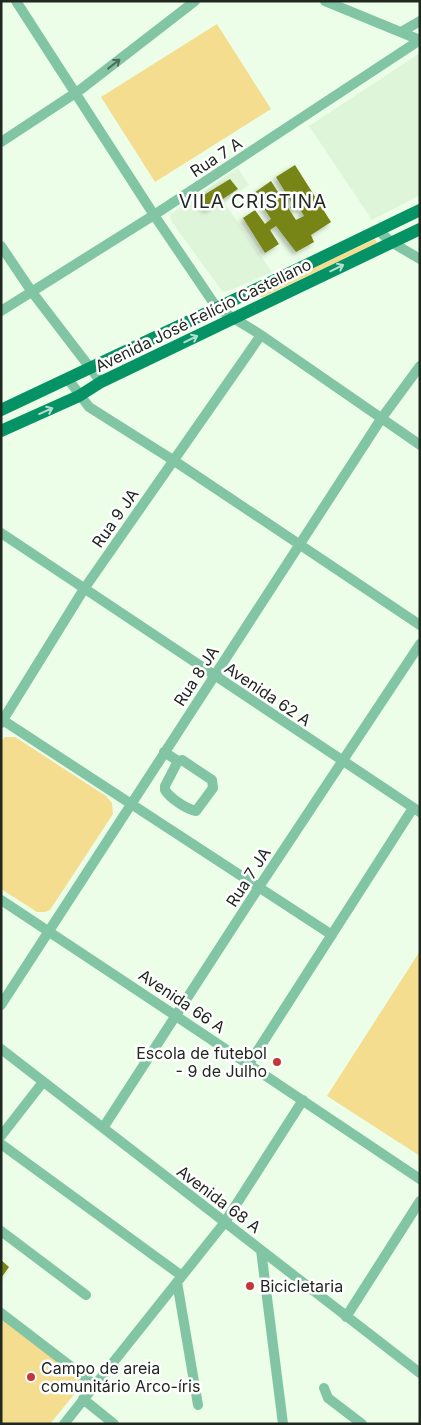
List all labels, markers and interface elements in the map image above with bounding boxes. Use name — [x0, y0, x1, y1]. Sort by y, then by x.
one-way arrow — [107, 59, 121, 69]
street label: Rua 7 A — [186, 133, 246, 181]
district label: VILA CRISTINA — [179, 190, 327, 213]
street label: Avenida José Felício Castellano — [92, 254, 314, 376]
one-way arrow — [329, 262, 344, 272]
one-way arrow — [183, 334, 198, 343]
one-way arrow — [38, 405, 53, 415]
street label: Rua 9 JA — [87, 485, 143, 551]
street label: Rua 8 JA — [169, 642, 223, 710]
street label: Avenida 62 A — [221, 658, 315, 730]
street label: Rua 7 JA — [221, 844, 275, 910]
street label: Avenida 66 A — [135, 965, 229, 1037]
place label: Escola de futebol - 9 de Julho — [136, 1043, 267, 1081]
marker: Escola de futebol - 9 de Julho — [271, 1056, 283, 1068]
street label: Avenida 68 A — [173, 1161, 265, 1237]
place label: Bicicletaria — [260, 1276, 343, 1296]
marker: Bicicletaria — [244, 1280, 256, 1292]
place label: Campo de areia comunitário Arco-íris — [41, 1358, 200, 1396]
marker: Campo de areia comunitário Arco-íris — [25, 1371, 37, 1383]

